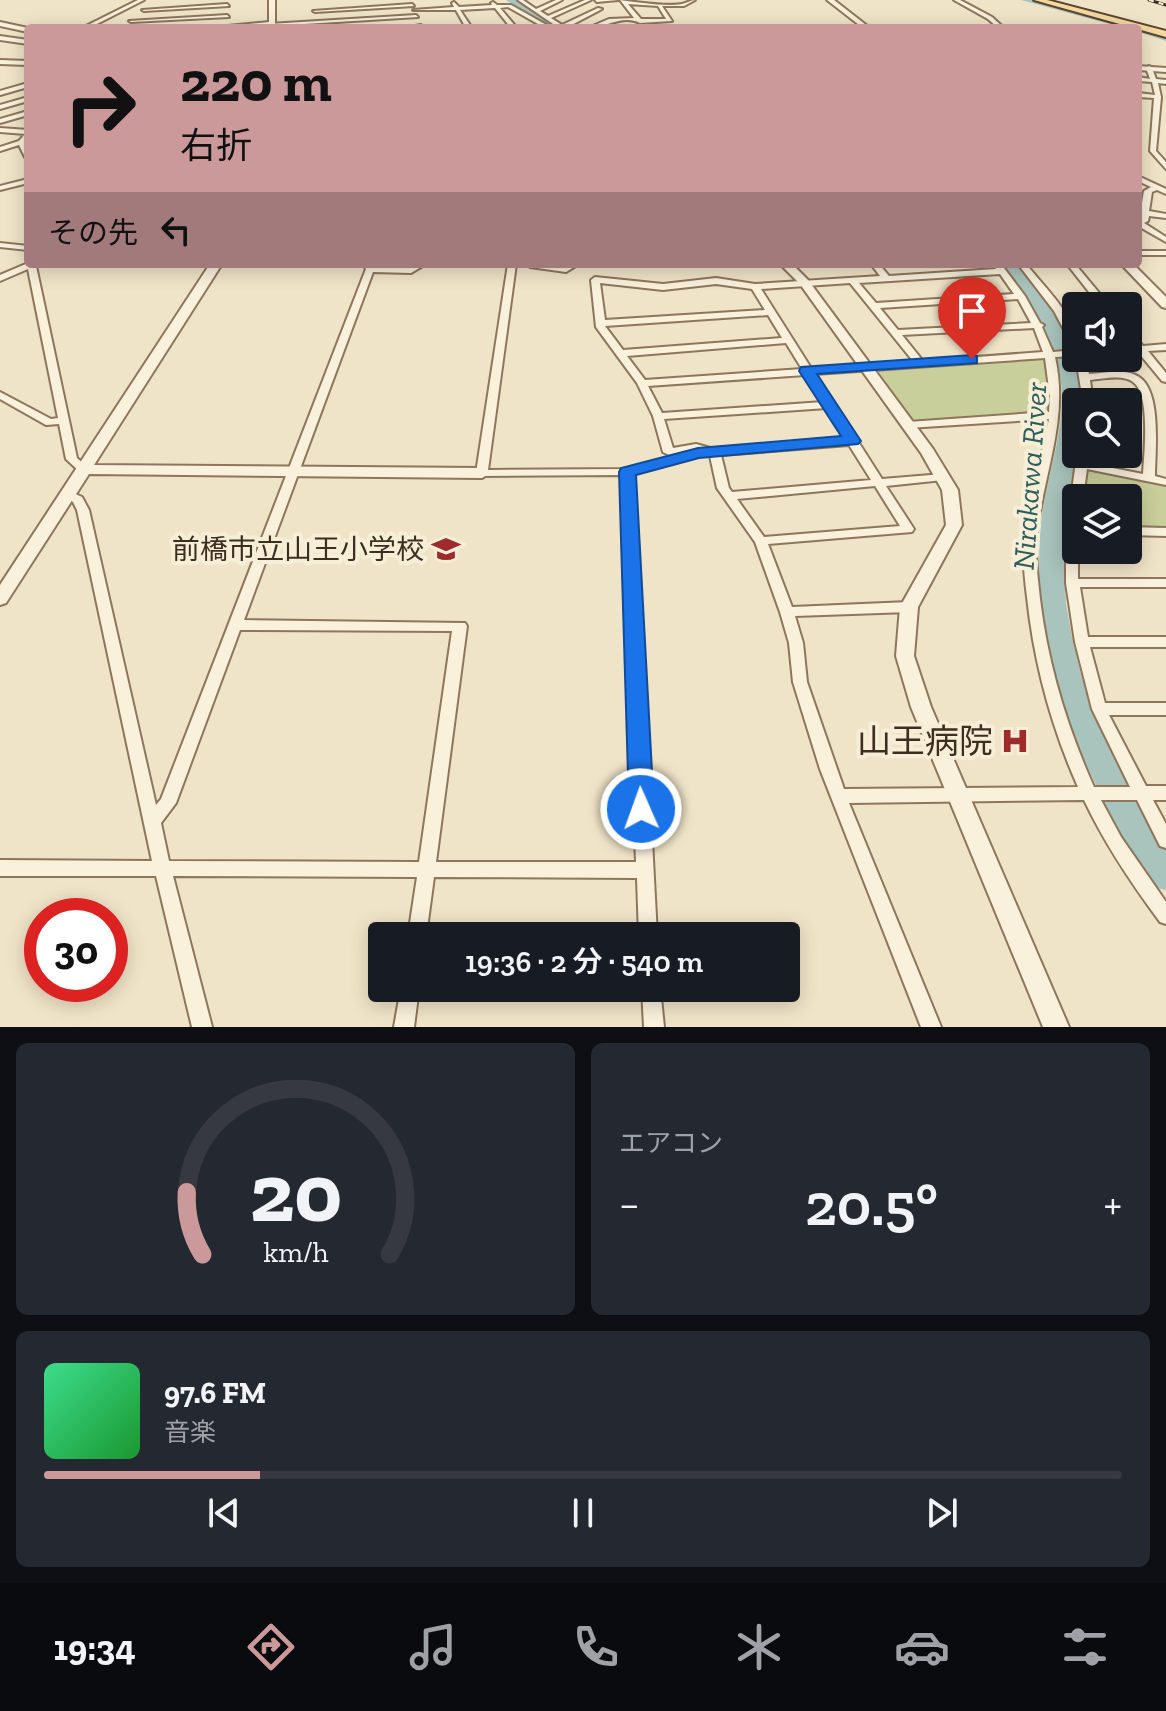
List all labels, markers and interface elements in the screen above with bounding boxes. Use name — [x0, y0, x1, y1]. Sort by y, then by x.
text: 220 m — [180, 48, 332, 115]
icon: right — [48, 56, 152, 160]
text: 右折 — [180, 124, 252, 167]
icon: left — [154, 208, 198, 252]
text: その先 — [48, 215, 138, 251]
pin — [938, 277, 1006, 359]
icon: arrive — [950, 289, 994, 333]
map controls — [1062, 292, 1142, 564]
button: sound — [1062, 292, 1142, 372]
water label: Nirakawa River — [1005, 380, 1055, 571]
button: search — [1062, 388, 1142, 468]
button: layers — [1062, 484, 1142, 564]
place label: 前橋市立山王小学校 — [172, 533, 424, 566]
school or university icon: 前橋市立山王小学校 — [431, 534, 461, 564]
place label: 山王病院 — [857, 721, 993, 762]
hospital icon: 山王病院 — [1000, 726, 1030, 756]
position arrow — [599, 767, 683, 851]
speed limit sign: 30 — [24, 898, 128, 1002]
text: 19:36 · 2 分 · 540 m — [465, 944, 703, 980]
text: エアコン — [619, 1127, 723, 1159]
text: 20 — [249, 1142, 342, 1242]
text: 20.5° — [805, 1168, 938, 1240]
text: − — [619, 1177, 640, 1230]
text: + — [1103, 1177, 1122, 1230]
text: km/h — [263, 1235, 328, 1269]
text: 97.6 FM — [164, 1375, 266, 1411]
text: 音楽 — [164, 1416, 216, 1448]
icon: previous — [202, 1491, 246, 1535]
icon: pause — [561, 1491, 605, 1535]
icon: next — [920, 1491, 964, 1535]
icon: directions — [243, 1619, 299, 1675]
icon: music — [405, 1619, 461, 1675]
icon: phone — [568, 1619, 624, 1675]
icon: climate — [731, 1619, 787, 1675]
icon: car — [894, 1619, 950, 1675]
icon: filters — [1057, 1619, 1113, 1675]
text: 19:34 — [53, 1626, 136, 1669]

